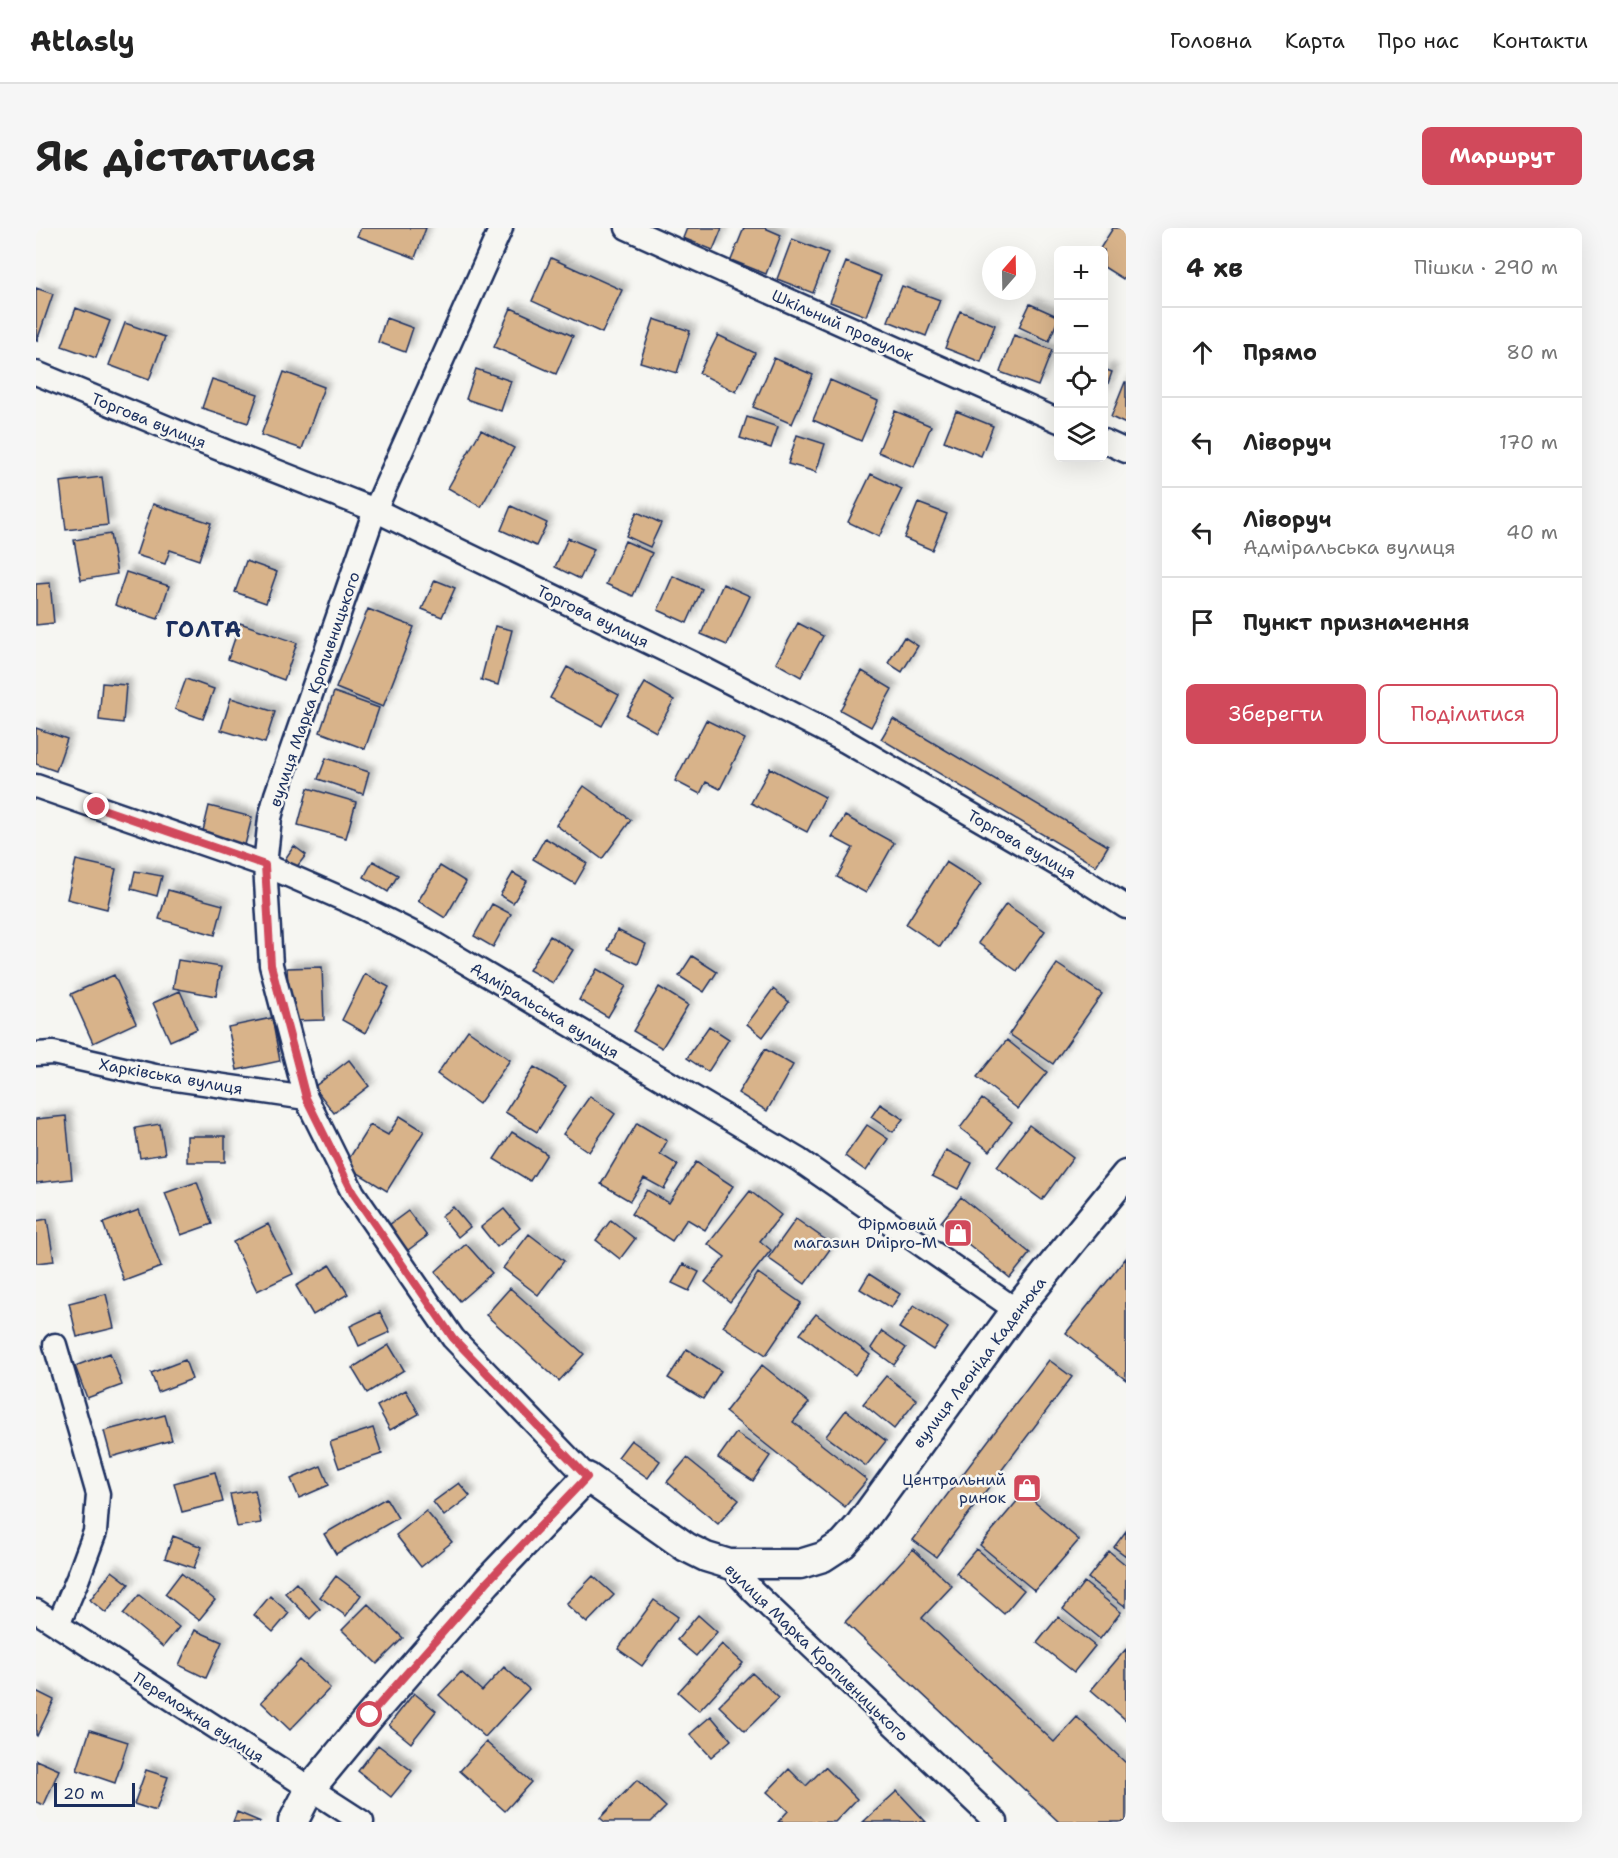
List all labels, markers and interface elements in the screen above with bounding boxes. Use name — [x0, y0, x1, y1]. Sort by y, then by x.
text: Atlasly — [30, 22, 135, 60]
text: Головна — [1170, 27, 1252, 55]
text: Карта — [1285, 27, 1345, 55]
text: Про нас — [1378, 27, 1459, 55]
text: Контакти — [1492, 27, 1588, 55]
button: Маршрут — [1422, 127, 1582, 185]
text: Як дістатися — [36, 128, 316, 184]
north arrow — [982, 246, 1036, 300]
map controls — [1054, 246, 1108, 462]
button: + — [1054, 246, 1108, 300]
text: 4 хв — [1186, 250, 1243, 285]
text: Пішки · 290 m — [1414, 254, 1558, 280]
street label: Шкільний провулок — [769, 285, 917, 366]
button: − — [1054, 300, 1108, 354]
icon: ahead — [1186, 336, 1219, 369]
text: Прямо — [1243, 338, 1317, 367]
text: 80 m — [1506, 339, 1558, 365]
button: locate — [1054, 354, 1108, 408]
street label: Торгова вулиця — [88, 388, 209, 453]
button: layers — [1054, 408, 1108, 462]
icon: left — [1186, 426, 1219, 459]
text: Ліворуч — [1243, 428, 1331, 457]
text: 170 m — [1499, 429, 1558, 455]
text: Ліворуч — [1243, 505, 1331, 534]
icon: left — [1186, 516, 1219, 549]
text: 40 m — [1506, 519, 1558, 545]
text: Адміральська вулиця — [1243, 534, 1456, 560]
street label: вулиця Марка Кропивницького — [264, 569, 365, 810]
street label: Торгова вулиця — [533, 580, 652, 653]
icon: arrive — [1186, 606, 1219, 639]
text: Пункт призначення — [1243, 608, 1470, 637]
district label: ГОЛТА — [165, 615, 243, 644]
button: Зберегти — [1186, 684, 1366, 744]
button: Поділитися — [1378, 684, 1558, 744]
route end — [83, 793, 109, 819]
street label: Торгова вулиця — [964, 805, 1080, 884]
street label: Адміральська вулиця — [466, 958, 623, 1063]
street label: Харківська вулиця — [98, 1054, 244, 1099]
place label: Фірмовий магазин Dnipro-M — [794, 1214, 937, 1253]
shop icon: Фірмовий магазин Dnipro-M — [942, 1217, 974, 1249]
street label: вулиця Леоніда Каденюка — [908, 1272, 1051, 1452]
place label: Центральний ринок — [902, 1469, 1006, 1508]
shop icon: Центральний ринок — [1011, 1472, 1043, 1504]
street label: вулиця Марка Кропивницького — [720, 1559, 913, 1746]
street label: Переможна вулиця — [129, 1667, 268, 1768]
route start — [356, 1701, 382, 1727]
scale bar — [54, 1780, 135, 1808]
text: 20 m — [63, 1783, 104, 1804]

